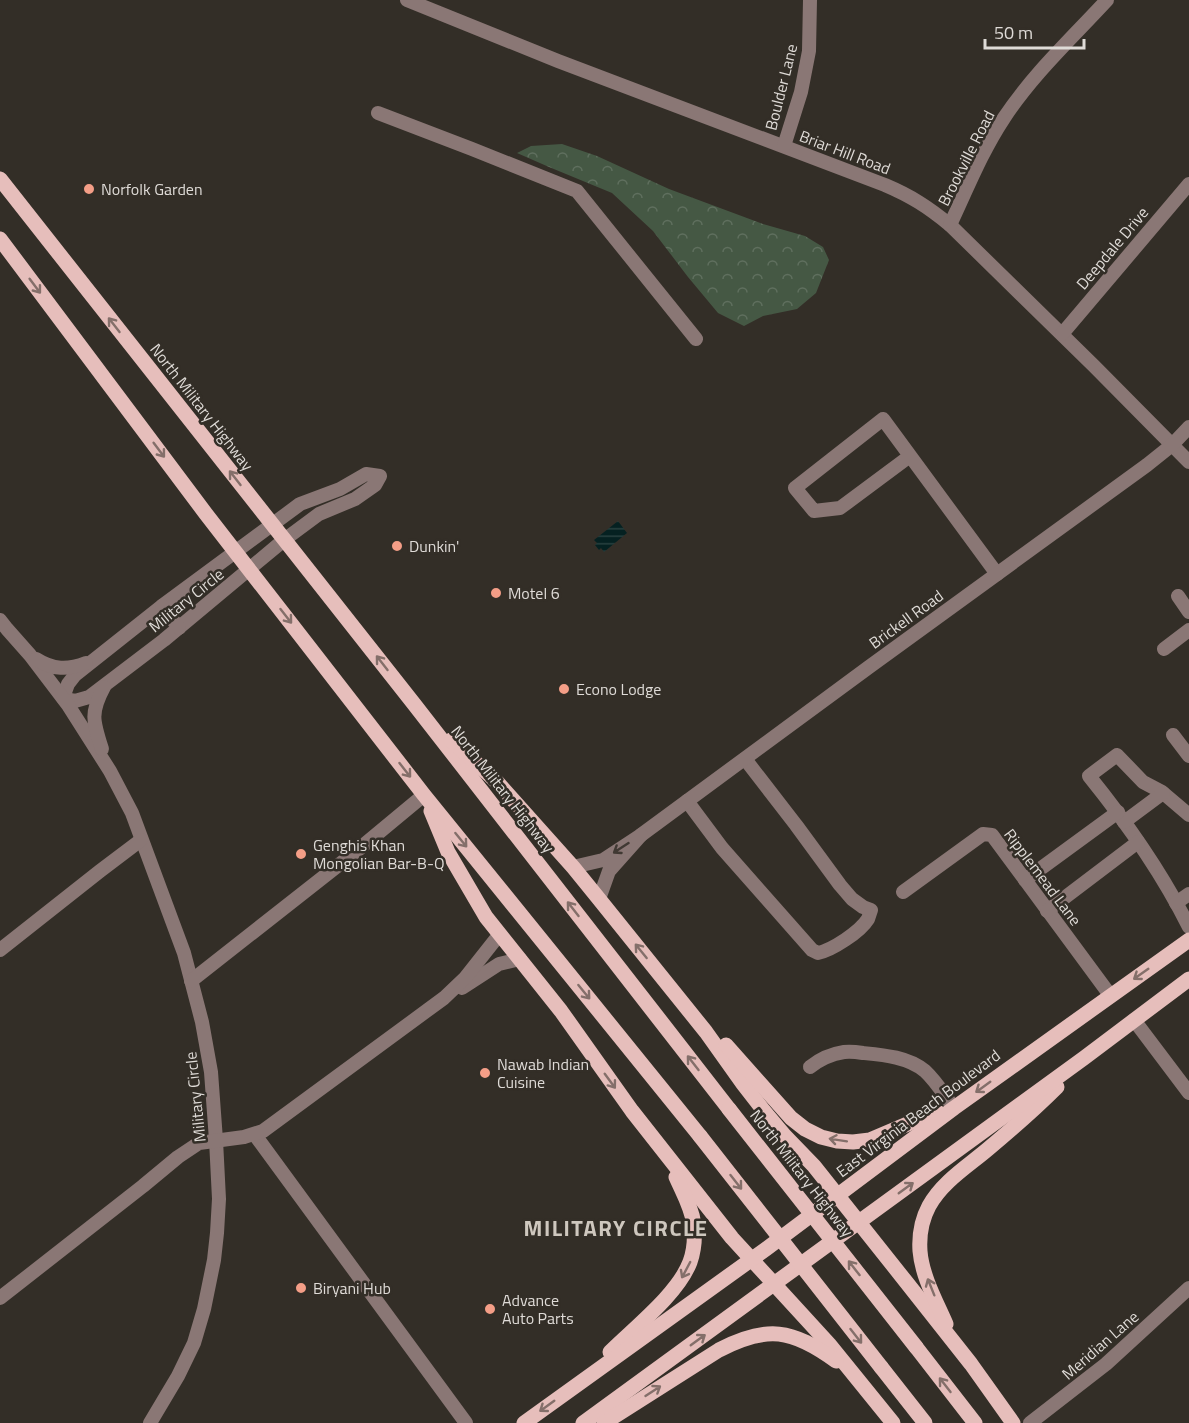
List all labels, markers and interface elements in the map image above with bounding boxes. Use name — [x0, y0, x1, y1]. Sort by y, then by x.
scale bar — [985, 12, 1084, 50]
text: 50 m — [994, 19, 1033, 46]
street label: Boulder Lane — [759, 41, 803, 133]
street label: Brookville Road — [932, 106, 1000, 210]
street label: Briar Hill Road — [796, 124, 894, 180]
place label: Norfolk Garden — [101, 177, 203, 201]
marker: Norfolk Garden — [82, 182, 96, 196]
street label: Deepdale Drive — [1070, 201, 1154, 295]
one-way arrow — [29, 277, 41, 293]
one-way arrow — [108, 317, 121, 333]
street label: North Military Highway — [145, 338, 260, 476]
one-way arrow — [152, 442, 165, 458]
one-way arrow — [229, 470, 242, 486]
place label: Dunkin' — [409, 534, 459, 558]
marker: Dunkin' — [390, 539, 404, 553]
street label: Military Circle — [143, 562, 229, 638]
place label: Motel 6 — [508, 581, 560, 605]
street label: Brickell Road — [864, 584, 948, 654]
marker: Motel 6 — [489, 586, 503, 600]
one-way arrow — [279, 608, 292, 624]
one-way arrow — [375, 656, 388, 672]
place label: Econo Lodge — [576, 677, 661, 701]
marker: Econo Lodge — [557, 682, 571, 696]
street label: North Military Highway — [446, 720, 561, 858]
one-way arrow — [399, 762, 412, 778]
street label: Ripplemead Lane — [999, 824, 1087, 930]
one-way arrow — [455, 832, 468, 848]
place label: Genghis Khan Mongolian Bar-B-Q — [313, 833, 445, 875]
one-way arrow — [613, 843, 630, 855]
marker: Genghis Khan Mongolian Bar-B-Q — [294, 847, 308, 861]
one-way arrow — [567, 901, 580, 917]
one-way arrow — [635, 943, 648, 959]
one-way arrow — [1134, 968, 1150, 980]
one-way arrow — [577, 984, 590, 1000]
street label: East Virginia Beach Boulevard — [831, 1043, 1005, 1183]
street label: Military Circle — [178, 1051, 212, 1143]
place label: Nawab Indian Cuisine — [497, 1052, 589, 1094]
one-way arrow — [686, 1055, 699, 1071]
marker: Nawab Indian Cuisine — [478, 1066, 492, 1080]
one-way arrow — [603, 1072, 616, 1088]
one-way arrow — [975, 1081, 991, 1093]
street label: North Military Highway — [745, 1104, 860, 1242]
one-way arrow — [829, 1135, 849, 1146]
one-way arrow — [730, 1174, 743, 1190]
one-way arrow — [898, 1182, 914, 1194]
district label: MILITARY CIRCLE — [524, 1211, 709, 1245]
one-way arrow — [847, 1260, 860, 1276]
one-way arrow — [680, 1261, 692, 1278]
place label: Biryani Hub — [313, 1276, 391, 1300]
one-way arrow — [924, 1278, 935, 1297]
marker: Biryani Hub — [294, 1281, 308, 1295]
place label: Advance Auto Parts — [502, 1288, 574, 1330]
marker: Advance Auto Parts — [483, 1302, 497, 1316]
street label: Meridian Lane — [1056, 1305, 1144, 1385]
one-way arrow — [850, 1327, 863, 1343]
one-way arrow — [690, 1333, 706, 1346]
one-way arrow — [939, 1377, 952, 1393]
one-way arrow — [644, 1385, 661, 1397]
one-way arrow — [540, 1400, 556, 1412]

